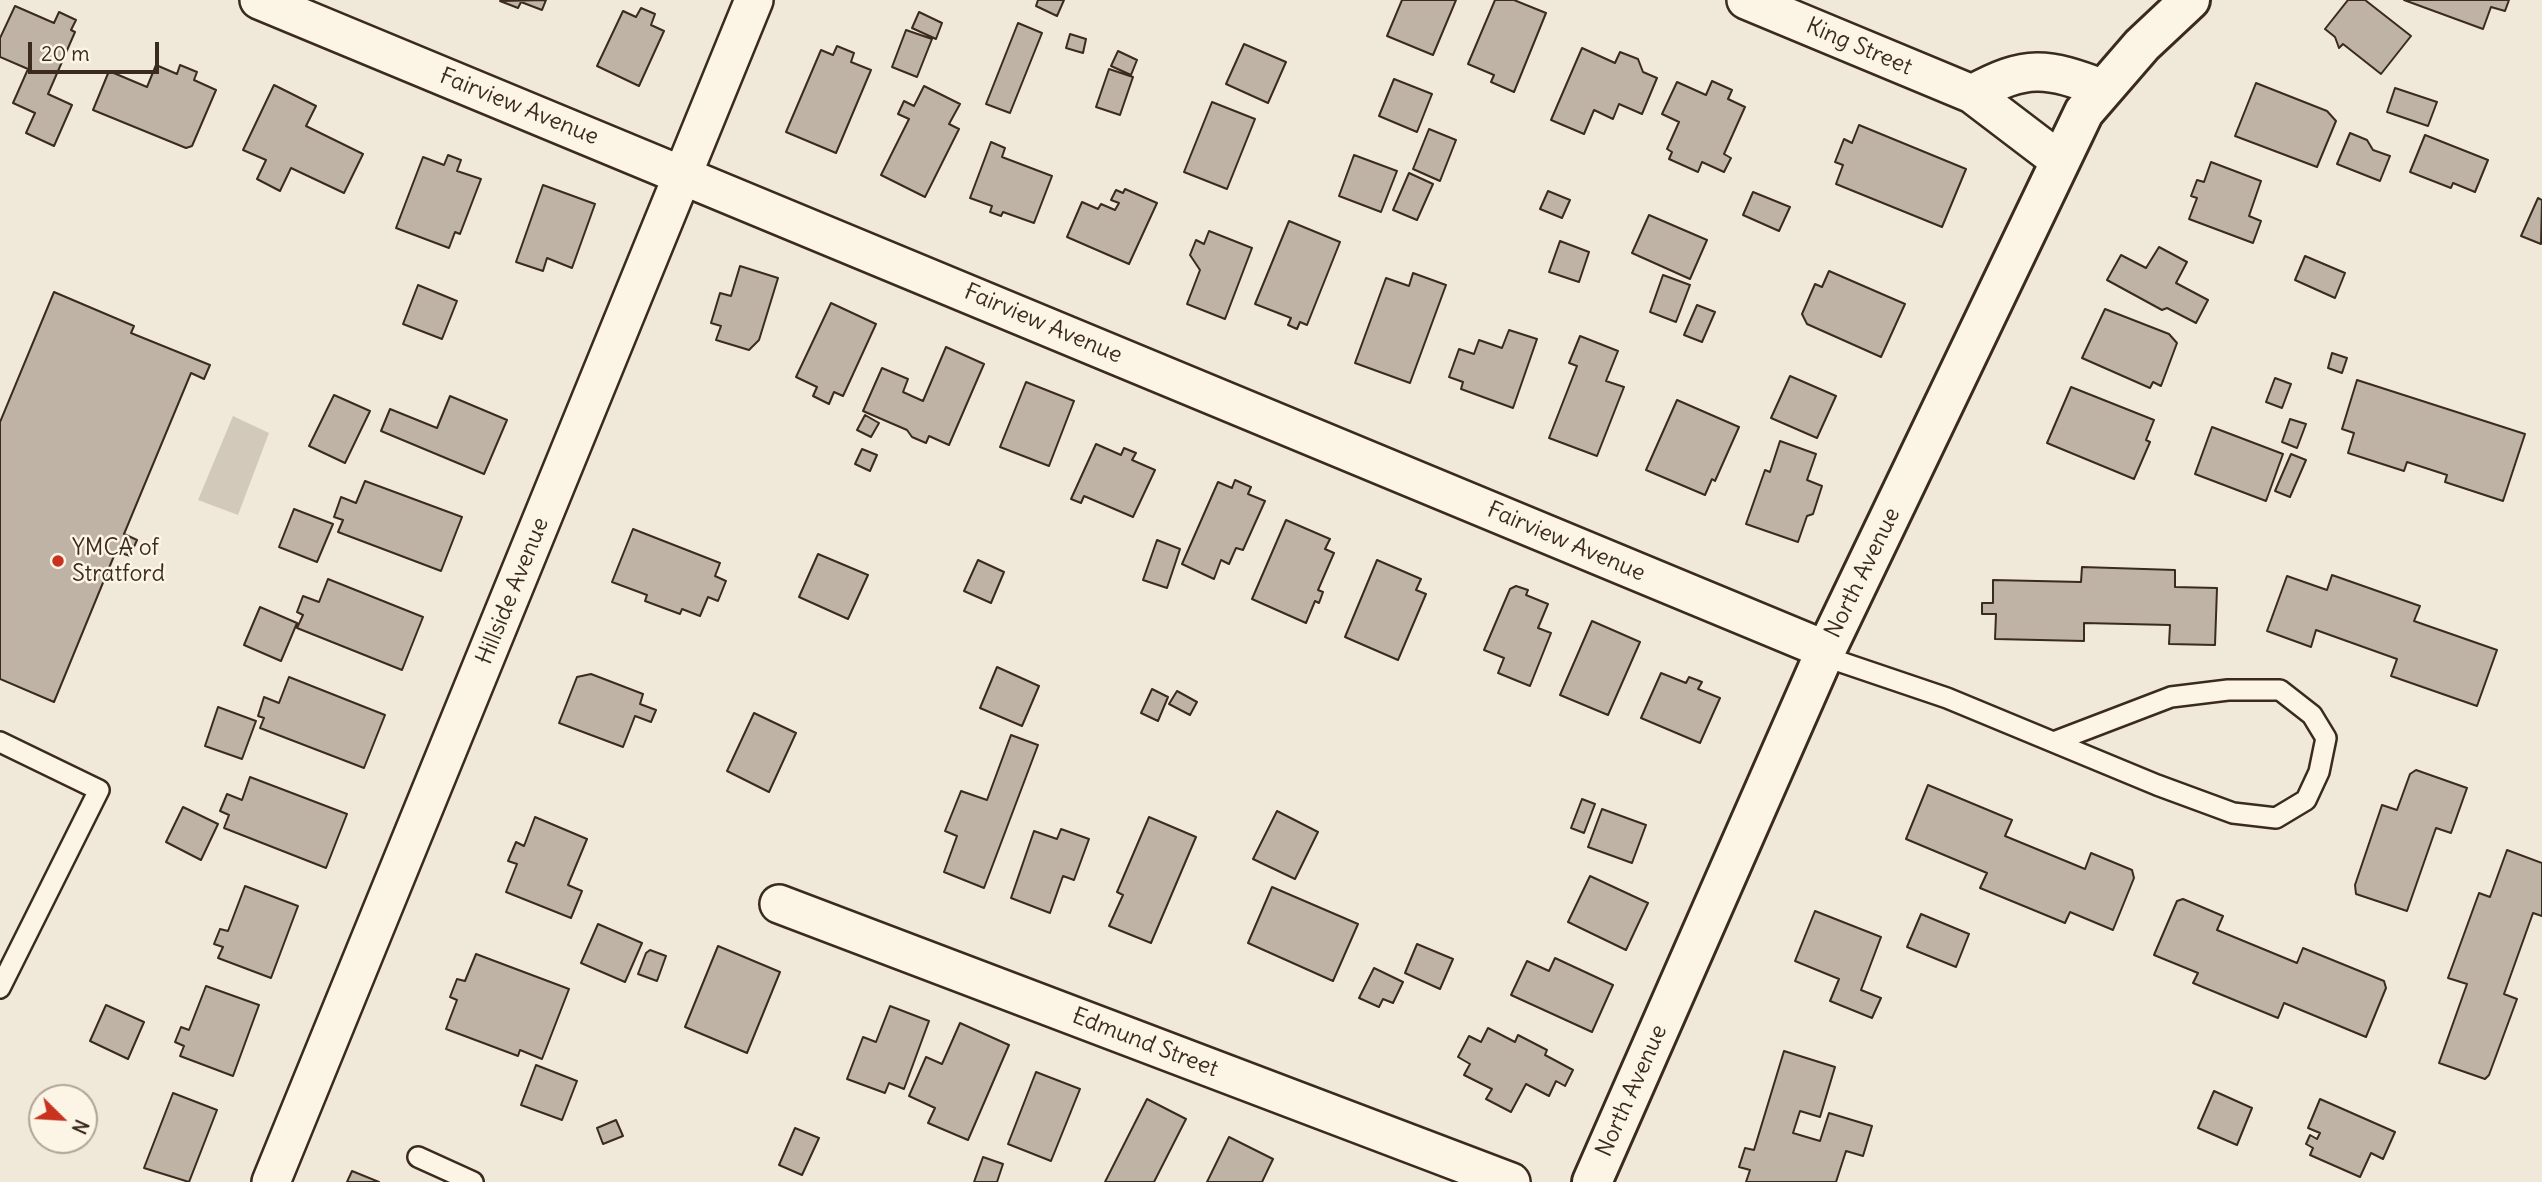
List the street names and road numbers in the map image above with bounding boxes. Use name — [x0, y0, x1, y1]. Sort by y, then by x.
street label: King Street — [1802, 12, 1916, 82]
street label: Fairview Avenue — [436, 63, 602, 151]
street label: Fairview Avenue — [960, 278, 1126, 370]
street label: Fairview Avenue — [1483, 496, 1649, 588]
street label: North Avenue — [1820, 503, 1906, 643]
street label: Hillside Avenue — [471, 514, 555, 668]
street label: Edmund Street — [1068, 1003, 1222, 1083]
street label: North Avenue — [1591, 1021, 1673, 1161]

